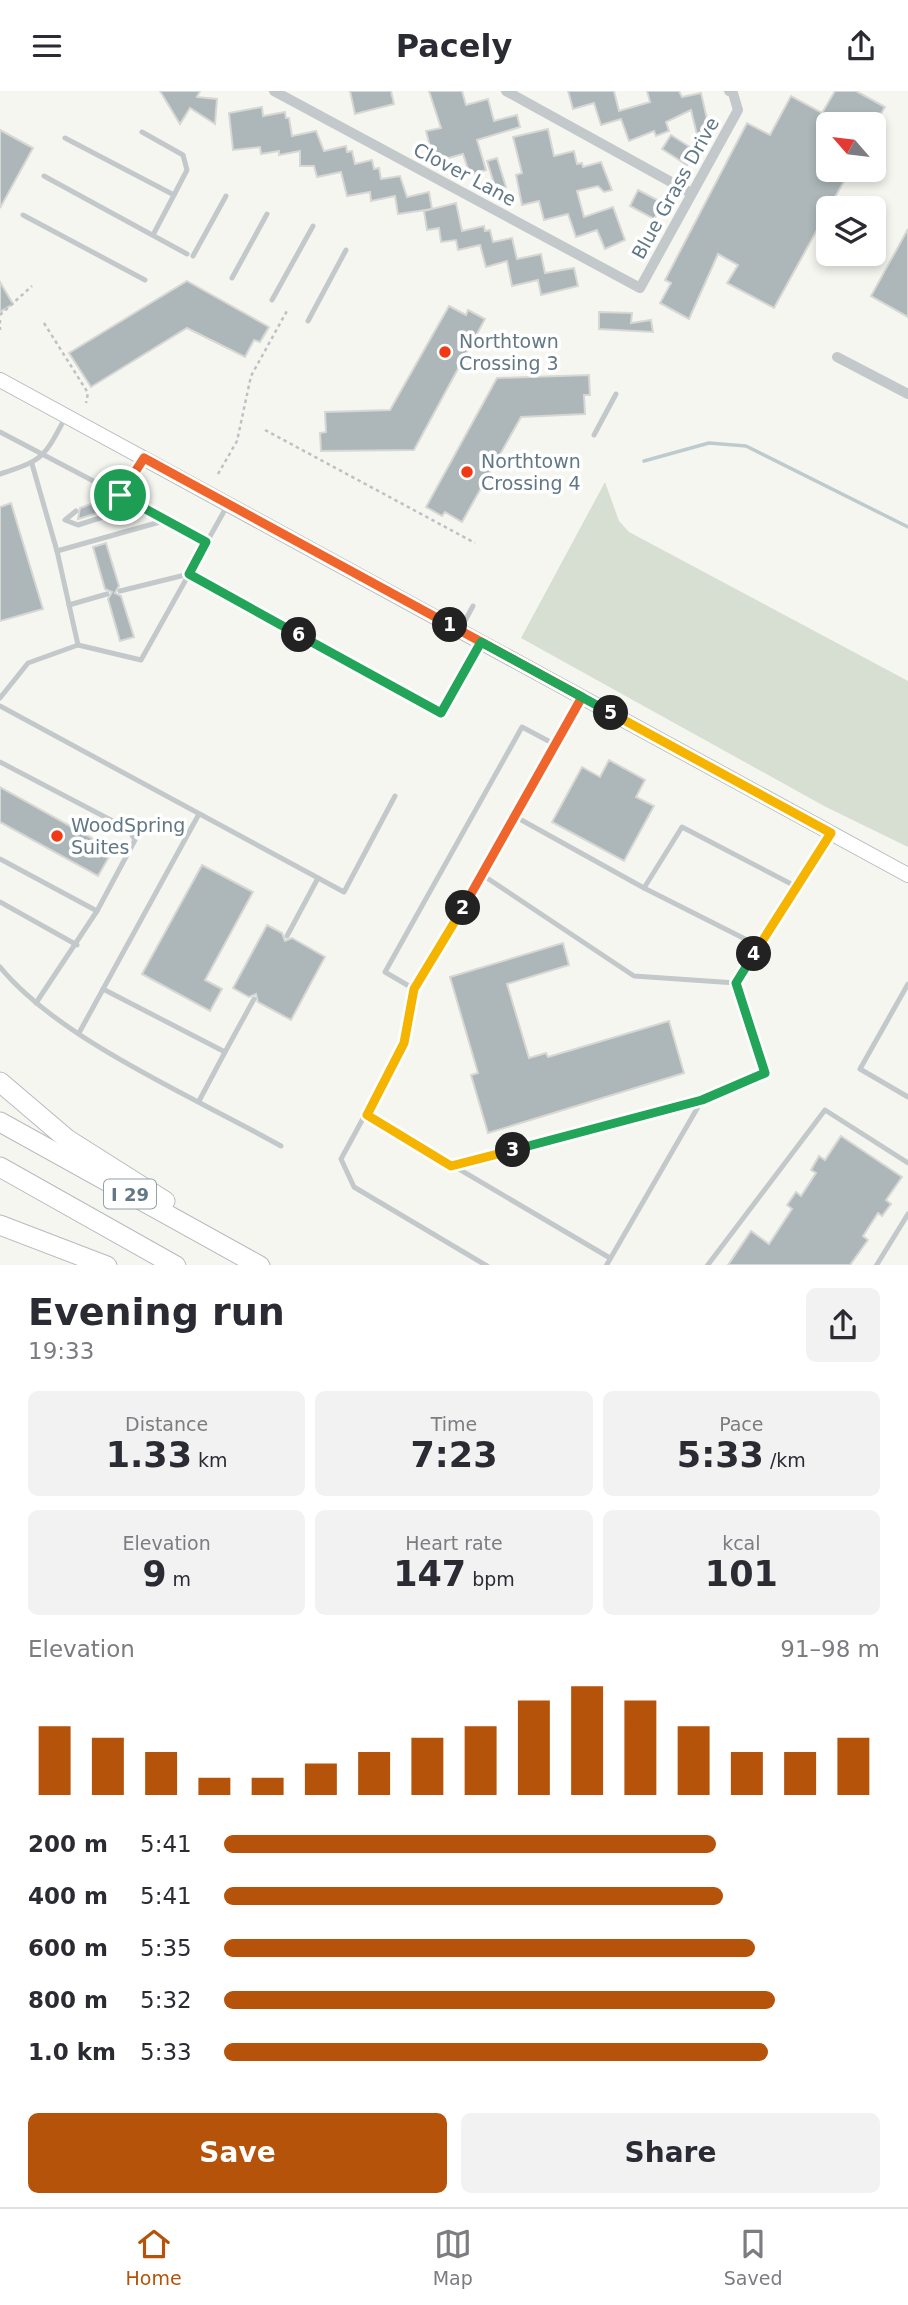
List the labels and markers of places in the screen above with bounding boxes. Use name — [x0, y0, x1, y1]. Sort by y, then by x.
place label: Northtown Crossing 3 — [459, 330, 559, 374]
marker: Northtown Crossing 3 — [437, 344, 453, 360]
place label: Northtown Crossing 4 — [481, 450, 581, 494]
marker: Northtown Crossing 4 — [459, 464, 475, 480]
pin — [90, 465, 150, 525]
pin: 1 — [433, 607, 468, 643]
pin: 6 — [282, 617, 316, 653]
pin: 5 — [594, 695, 628, 731]
place label: WoodSpring Suites — [71, 814, 185, 858]
marker: WoodSpring Suites — [49, 828, 65, 844]
pin: 2 — [446, 891, 480, 925]
pin: 4 — [736, 937, 772, 971]
pin: 3 — [496, 1133, 530, 1167]

